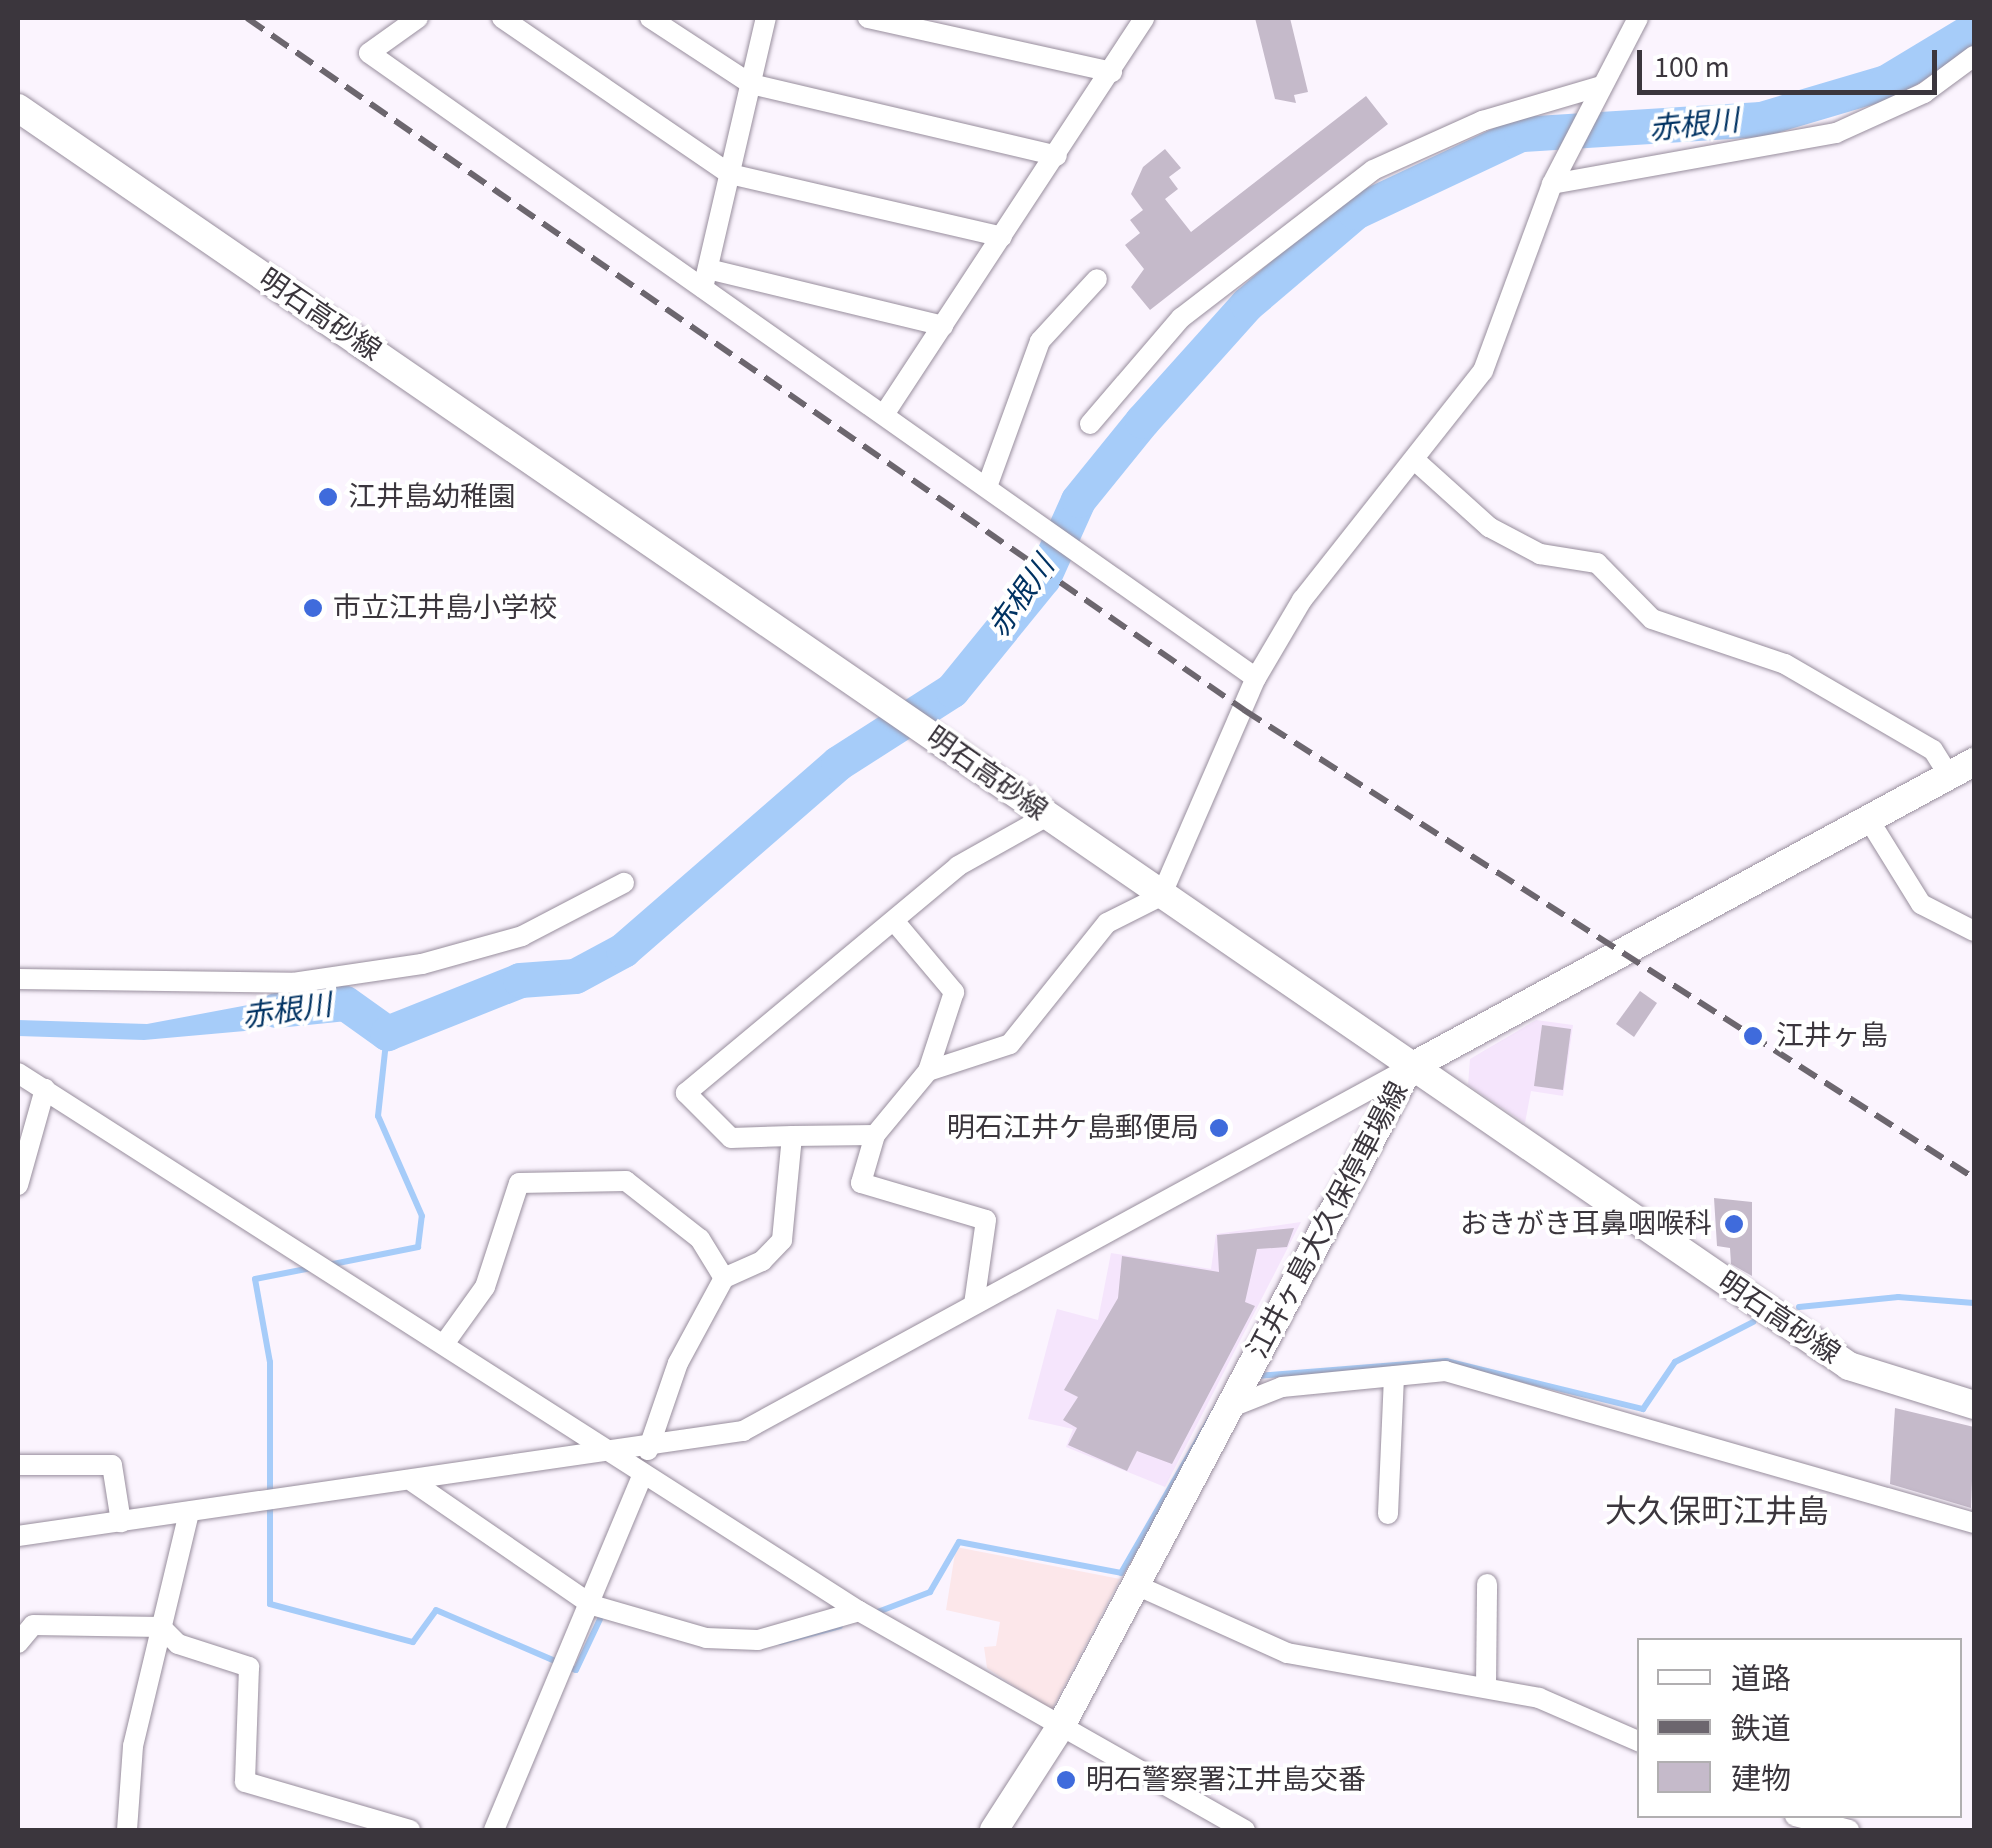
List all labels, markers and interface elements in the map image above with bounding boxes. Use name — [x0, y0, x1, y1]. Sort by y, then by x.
scale bar — [1642, 30, 1942, 92]
text: 100 m — [1654, 46, 1730, 89]
water label: 赤根川 — [1647, 103, 1741, 149]
street label: 明石高砂線 — [253, 262, 387, 368]
place label: 江井島幼稚園 — [348, 480, 516, 514]
marker: 江井島幼稚園 — [317, 486, 339, 508]
water label: 赤根川 — [981, 550, 1063, 644]
place label: 市立江井島小学校 — [333, 591, 557, 625]
marker: 市立江井島小学校 — [302, 597, 324, 619]
street label: 明石高砂線 — [920, 720, 1054, 828]
water label: 赤根川 — [240, 988, 334, 1036]
place label: 江井ヶ島 — [1776, 1019, 1888, 1053]
marker: 江井ヶ島 — [1740, 1023, 1766, 1049]
street label: 江井ヶ島大久保停車場線 — [1241, 1076, 1415, 1364]
place label: 明石江井ケ島郵便局 — [947, 1111, 1199, 1145]
marker: 明石江井ケ島郵便局 — [1208, 1117, 1230, 1139]
place label: おきがき耳鼻咽喉科 — [1460, 1207, 1712, 1241]
marker: おきがき耳鼻咽喉科 — [1721, 1211, 1747, 1237]
street label: 明石高砂線 — [1712, 1265, 1846, 1371]
district label: 大久保町江井島 — [1605, 1493, 1829, 1531]
legend — [1637, 1638, 1962, 1818]
text: 道路 — [1731, 1658, 1791, 1701]
text: 鉄道 — [1731, 1708, 1791, 1751]
text: 建物 — [1731, 1758, 1791, 1801]
place label: 明石警察署江井島交番 — [1086, 1763, 1366, 1797]
marker: 明石警察署江井島交番 — [1055, 1769, 1077, 1791]

